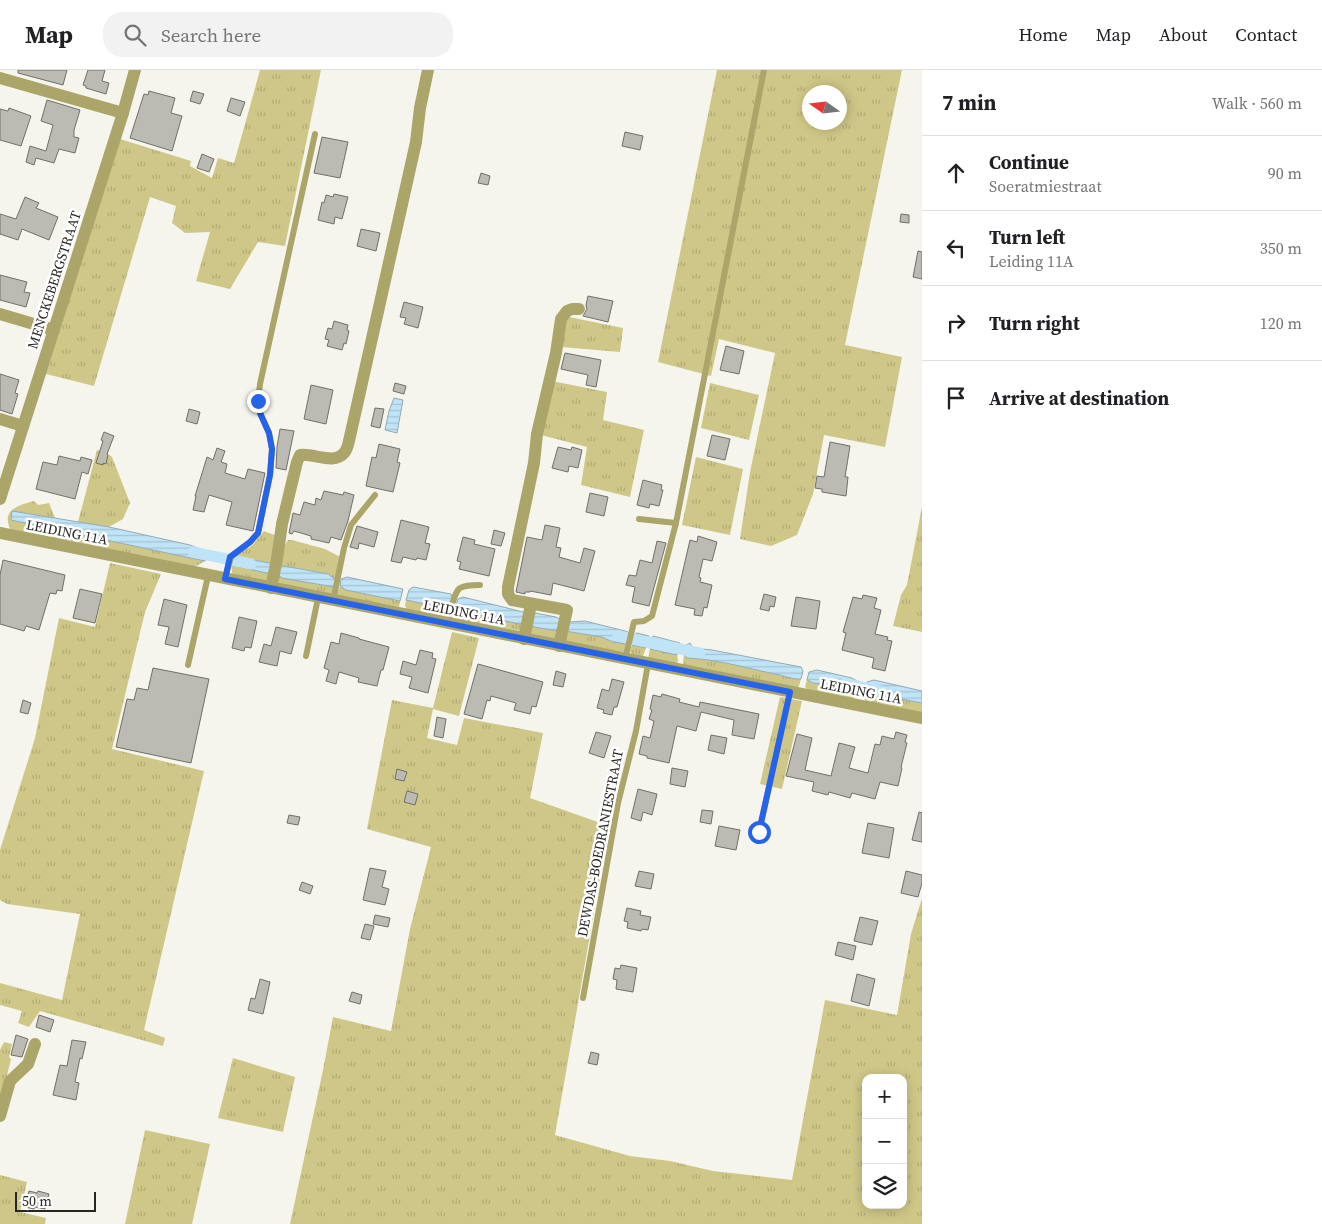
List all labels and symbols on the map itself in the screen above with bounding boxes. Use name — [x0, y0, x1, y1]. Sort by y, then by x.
north arrow — [802, 85, 847, 130]
street label: MENCKEBERGSTRAAT — [22, 208, 86, 352]
route end — [247, 390, 270, 413]
street label: LEIDING 11A — [25, 514, 110, 550]
street label: LEIDING 11A — [422, 594, 507, 630]
street label: LEIDING 11A — [819, 673, 904, 709]
street label: DEWDAS-BOEDRANIESTRAAT — [572, 747, 628, 938]
route start — [748, 821, 771, 844]
scale bar — [15, 1189, 96, 1212]

